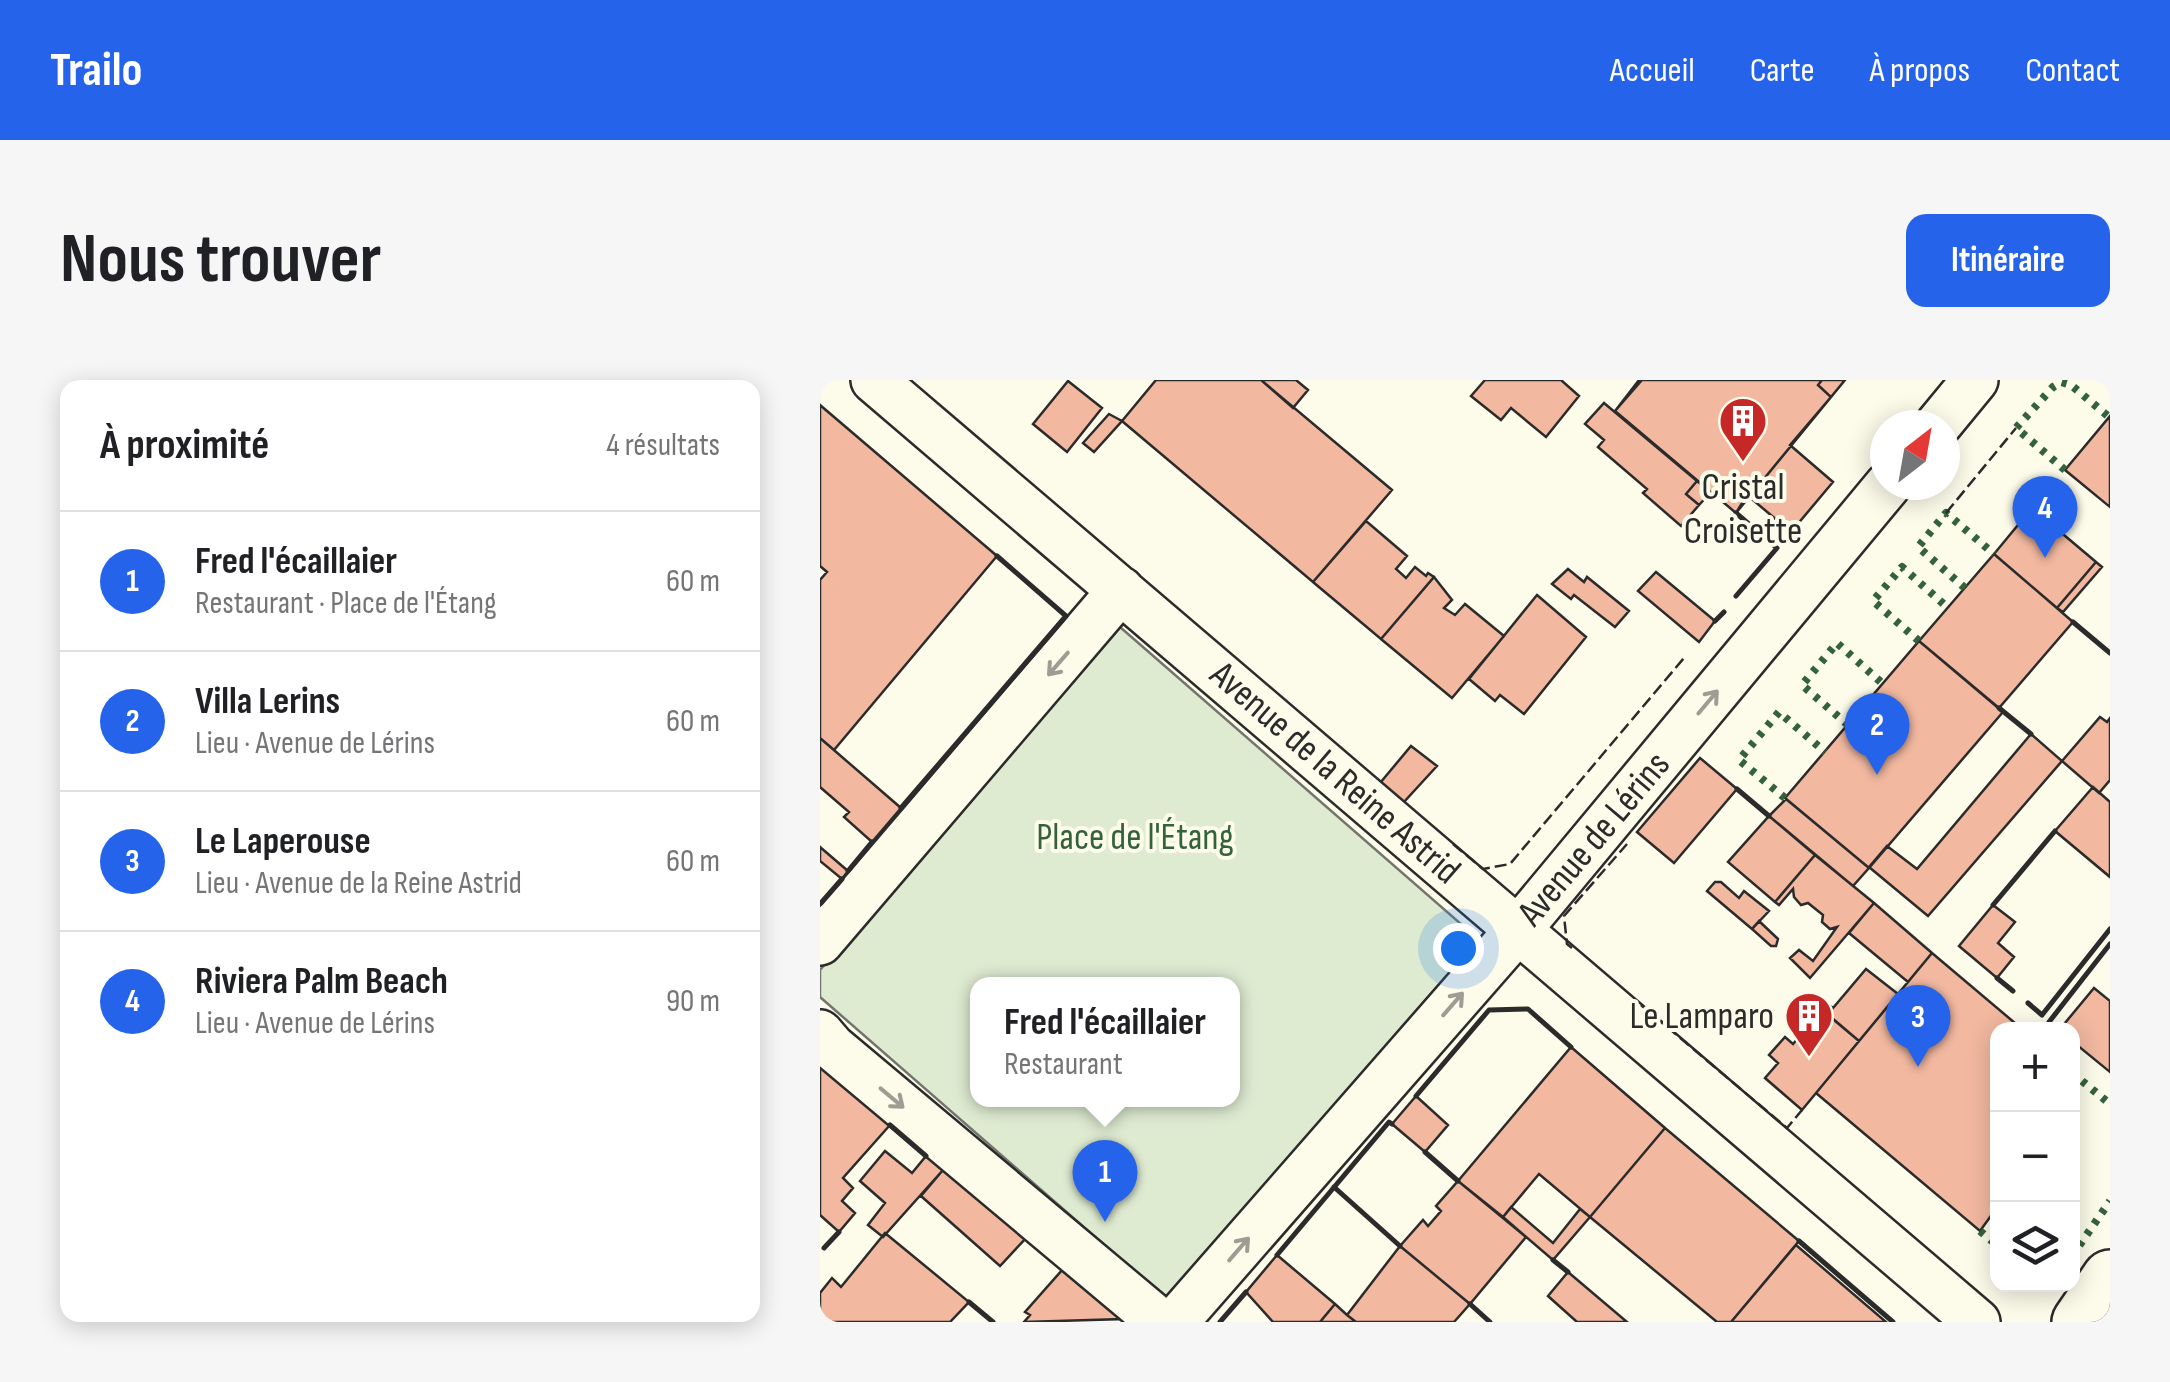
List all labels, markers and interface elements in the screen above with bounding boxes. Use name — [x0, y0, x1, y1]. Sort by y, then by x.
text: Trailo — [50, 42, 142, 99]
text: Accueil — [1610, 49, 1695, 92]
text: Carte — [1750, 49, 1815, 92]
text: À propos — [1870, 49, 1970, 92]
text: Contact — [2025, 49, 2120, 92]
button: Itinéraire — [1906, 214, 2110, 307]
text: Nous trouver — [60, 218, 381, 302]
building icon: Cristal Croisette — [1717, 395, 1769, 463]
north arrow — [1870, 410, 1960, 500]
text: À proximité — [100, 420, 269, 471]
text: 4 résultats — [606, 426, 720, 465]
place label: Cristal Croisette — [1684, 465, 1802, 554]
pin: 4 — [2012, 476, 2078, 558]
text: Fred l'écaillaier — [195, 539, 397, 584]
text: 1 — [126, 562, 139, 601]
text: 60 m — [666, 562, 720, 601]
text: Restaurant · Place de l'Étang — [195, 584, 497, 623]
one-way arrow — [1047, 651, 1069, 677]
street label: Avenue de la Reine Astrid — [1200, 652, 1469, 894]
text: Villa Lerins — [195, 679, 340, 724]
one-way arrow — [1696, 690, 1719, 715]
pin: 2 — [1844, 692, 1910, 775]
text: 2 — [125, 702, 140, 741]
text: 60 m — [666, 702, 720, 741]
text: Lieu · Avenue de Lérins — [195, 724, 435, 763]
street label: Avenue de Lérins — [1508, 743, 1680, 936]
park label: Place de l'Étang — [1036, 815, 1234, 860]
text: Le Laperouse — [195, 819, 371, 864]
text: 3 — [125, 842, 140, 881]
text: 60 m — [666, 842, 720, 881]
text: Lieu · Avenue de la Reine Astrid — [195, 864, 522, 903]
your location — [1433, 923, 1484, 974]
text: Riviera Palm Beach — [195, 959, 448, 1004]
popup — [970, 977, 1240, 1107]
text: 4 — [125, 982, 140, 1021]
text: 90 m — [666, 982, 720, 1021]
pin: 3 — [1886, 984, 1950, 1067]
building icon: Le Lamparo — [1783, 990, 1835, 1058]
one-way arrow — [1442, 992, 1465, 1017]
place label: Le Lamparo — [1630, 994, 1774, 1039]
text: Fred l'écaillaier — [1004, 1000, 1206, 1045]
text: Lieu · Avenue de Lérins — [195, 1004, 435, 1043]
map controls — [1990, 1022, 2080, 1292]
button: + — [1990, 1022, 2080, 1112]
text: Restaurant — [1004, 1045, 1123, 1084]
one-way arrow — [879, 1087, 905, 1109]
button: − — [1990, 1112, 2080, 1202]
pin: 1 — [1072, 1140, 1138, 1222]
button: layers — [1990, 1202, 2080, 1292]
one-way arrow — [1228, 1236, 1250, 1262]

